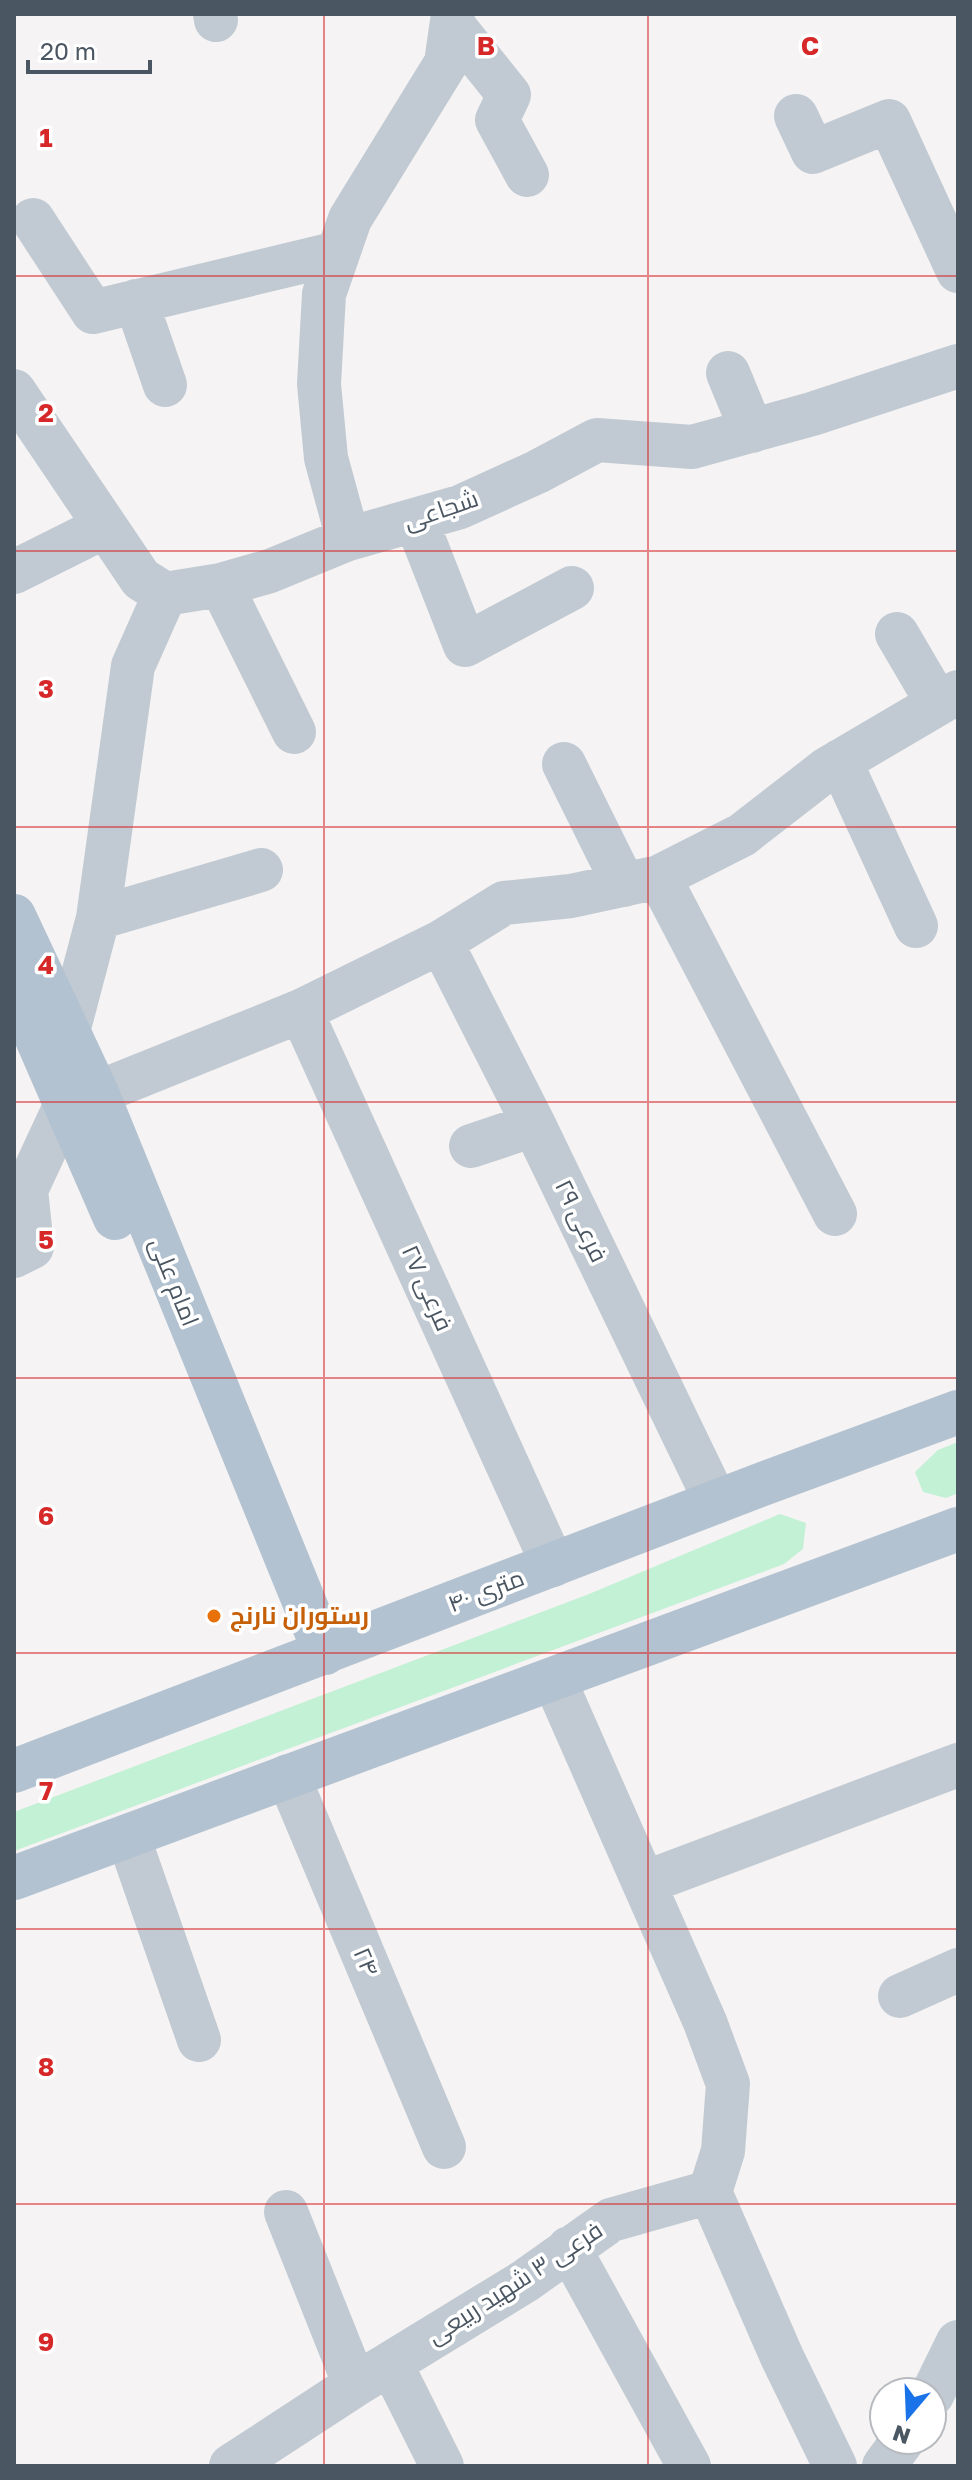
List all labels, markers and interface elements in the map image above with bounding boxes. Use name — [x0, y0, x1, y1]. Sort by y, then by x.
scale bar — [28, 24, 150, 74]
text: B — [477, 30, 495, 61]
text: C — [801, 30, 819, 61]
text: 20 m — [40, 36, 96, 65]
text: 1 — [39, 122, 53, 153]
text: 2 — [38, 397, 54, 428]
street label: شجاعی — [399, 482, 482, 536]
text: 3 — [38, 673, 54, 704]
text: 4 — [38, 949, 54, 980]
street label: فرعی ۲۹ — [549, 1174, 615, 1267]
text: 5 — [38, 1224, 54, 1255]
street label: امام علی — [142, 1233, 206, 1331]
street label: فرعی ۲۷ — [396, 1240, 460, 1335]
text: 6 — [38, 1500, 54, 1531]
street label: ۴۰ متری — [443, 1562, 528, 1618]
place label: رستوران نارنج — [230, 1600, 369, 1632]
marker: رستوران نارنج — [205, 1607, 223, 1625]
text: 7 — [39, 1775, 53, 1806]
street label: ۲۴ — [348, 1943, 386, 1980]
text: 8 — [38, 2051, 54, 2082]
street label: فرعی ۳ شهید ربیعی — [421, 2214, 608, 2350]
text: 9 — [38, 2326, 54, 2357]
north arrow — [868, 2376, 948, 2456]
text: N — [889, 2420, 914, 2451]

